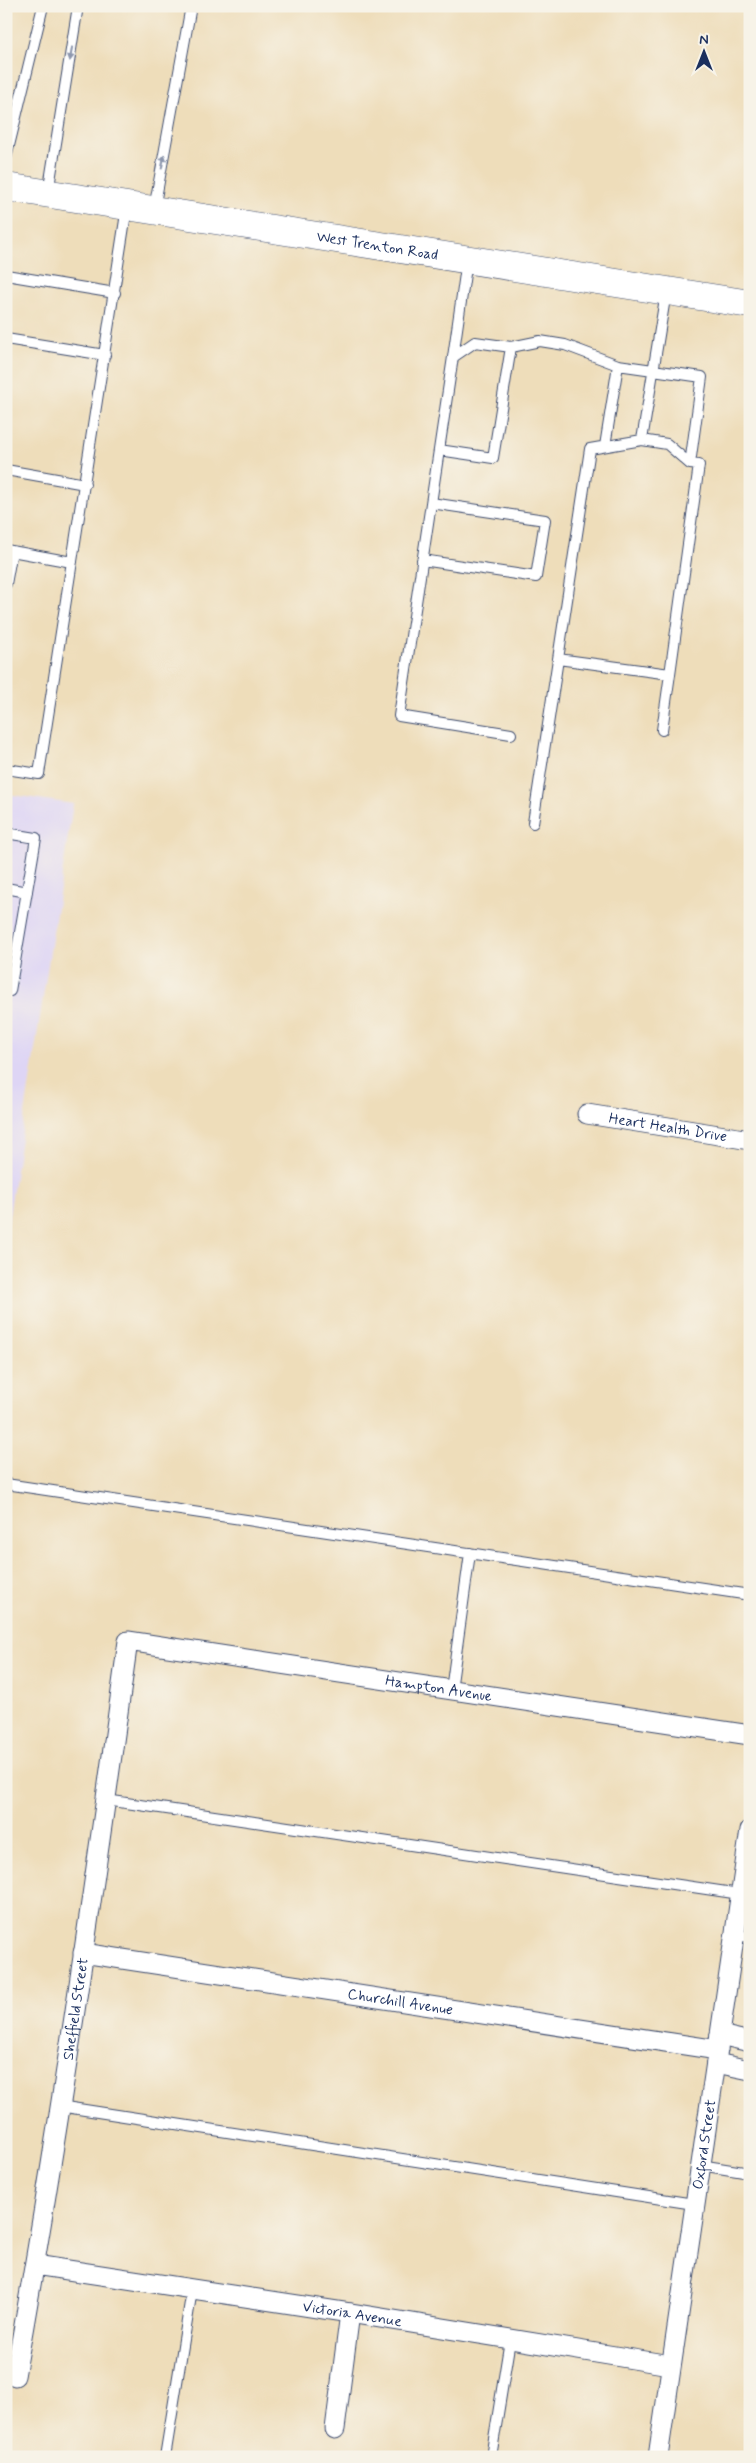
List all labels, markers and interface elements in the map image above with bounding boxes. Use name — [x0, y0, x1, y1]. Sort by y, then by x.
north arrow — [678, 28, 728, 78]
text: N — [699, 31, 709, 49]
one-way arrow — [66, 47, 74, 63]
one-way arrow — [159, 155, 167, 170]
street label: West Trenton Road — [315, 227, 440, 266]
street label: Heart Health Drive — [607, 1109, 729, 1147]
street label: Hampton Avenue — [384, 1671, 493, 1707]
street label: Sheffield Street — [59, 1957, 94, 2062]
street label: Churchill Avenue — [346, 1985, 455, 2020]
street label: Oxford Street — [688, 2098, 721, 2191]
street label: Victoria Avenue — [301, 2297, 403, 2332]

